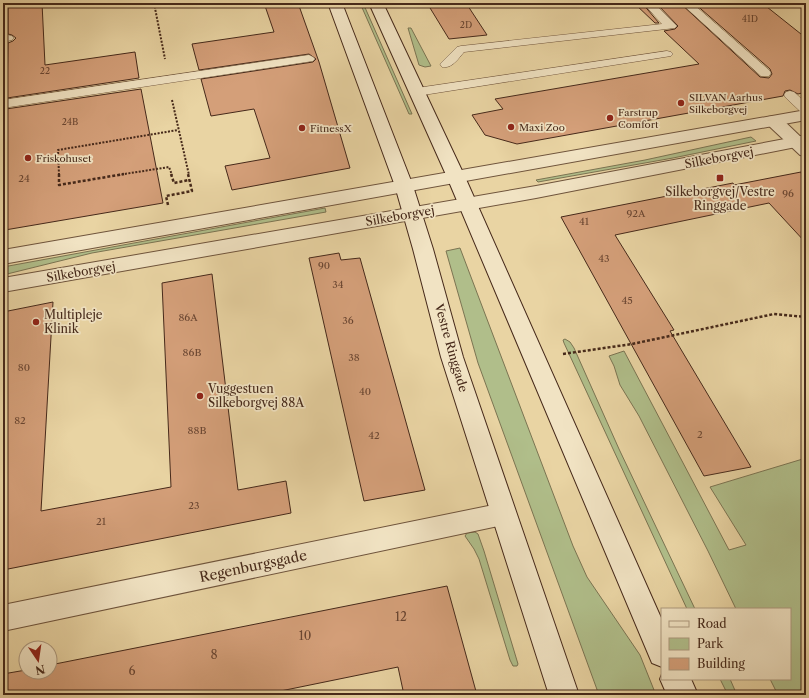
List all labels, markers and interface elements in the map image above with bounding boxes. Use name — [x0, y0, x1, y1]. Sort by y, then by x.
house number: 41D — [742, 13, 758, 24]
house number: 2D — [460, 19, 472, 30]
house number: 22 — [40, 65, 50, 76]
place label: SILVAN Aarhus Silkeborgvej — [689, 91, 763, 116]
marker: SILVAN Aarhus Silkeborgvej — [676, 98, 686, 108]
place label: Farstrup Comfort — [618, 106, 659, 131]
marker: Farstrup Comfort — [605, 113, 615, 123]
house number: 24B — [62, 116, 78, 127]
place label: Maxi Zoo — [519, 121, 565, 134]
place label: FitnessX — [310, 122, 352, 135]
marker: Maxi Zoo — [506, 122, 516, 132]
marker: FitnessX — [297, 123, 307, 133]
street label: Silkeborgvej — [683, 143, 755, 172]
place label: Friskohuset — [36, 152, 92, 165]
marker: Friskohuset — [23, 153, 33, 163]
house number: 24 — [18, 172, 30, 185]
marker: Silkeborgvej/Vestre Ringgade — [715, 173, 725, 183]
place label: Silkeborgvej/Vestre Ringgade — [665, 184, 775, 213]
house number: 96 — [782, 187, 794, 200]
street label: Silkeborgvej — [364, 202, 436, 229]
house number: 92A — [626, 207, 646, 220]
house number: 41 — [579, 215, 590, 228]
house number: 43 — [598, 252, 610, 265]
street label: Silkeborgvej — [45, 258, 117, 285]
house number: 90 — [318, 259, 330, 272]
house number: 34 — [332, 278, 344, 291]
house number: 45 — [621, 294, 633, 307]
street label: Vestre Ringgade — [431, 301, 471, 394]
place label: Multipleje Klinik — [44, 307, 103, 336]
house number: 86A — [178, 311, 198, 324]
house number: 36 — [342, 314, 354, 327]
marker: Multipleje Klinik — [31, 317, 41, 327]
house number: 86B — [183, 346, 201, 359]
house number: 38 — [348, 351, 360, 364]
house number: 80 — [18, 361, 30, 374]
place label: Vuggestuen Silkeborgvej 88A — [207, 381, 305, 410]
house number: 40 — [359, 385, 371, 398]
marker: Vuggestuen Silkeborgvej 88A — [195, 391, 205, 401]
house number: 82 — [14, 414, 26, 427]
house number: 88B — [188, 424, 206, 437]
house number: 2 — [697, 428, 703, 441]
house number: 42 — [368, 429, 380, 442]
house number: 23 — [188, 499, 200, 512]
house number: 21 — [96, 515, 107, 528]
street label: Regenburgsgade — [198, 546, 309, 586]
legend — [661, 608, 791, 680]
house number: 12 — [395, 609, 407, 624]
text: Road — [697, 616, 727, 631]
house number: 10 — [299, 628, 311, 643]
text: Park — [697, 636, 724, 651]
north arrow — [18, 640, 58, 680]
house number: 8 — [210, 647, 218, 662]
text: Building — [697, 656, 745, 671]
text: N — [34, 662, 46, 678]
house number: 6 — [128, 663, 136, 678]

